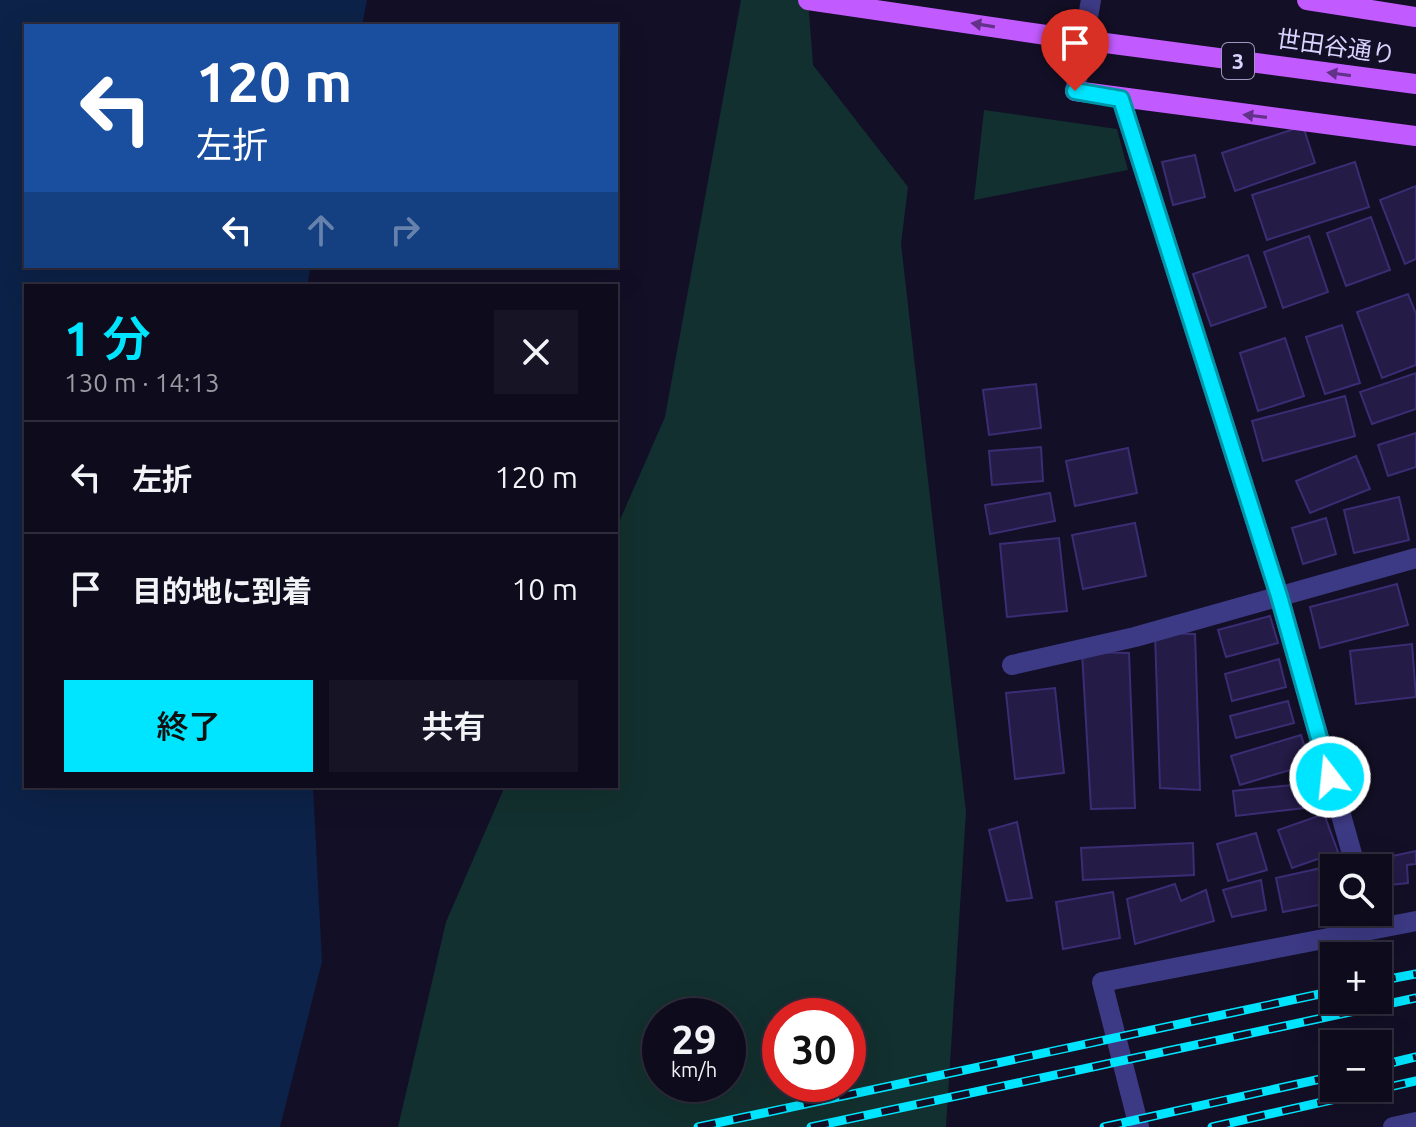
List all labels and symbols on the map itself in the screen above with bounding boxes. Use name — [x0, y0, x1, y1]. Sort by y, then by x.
pin — [1041, 9, 1109, 91]
one-way arrow — [970, 19, 995, 31]
street label: 世田谷通り — [1275, 25, 1397, 68]
road number: 3 — [1222, 43, 1254, 79]
one-way arrow — [1326, 67, 1351, 80]
one-way arrow — [1242, 109, 1267, 122]
position arrow — [1288, 735, 1372, 819]
speed limit sign: 30 — [762, 998, 866, 1102]

